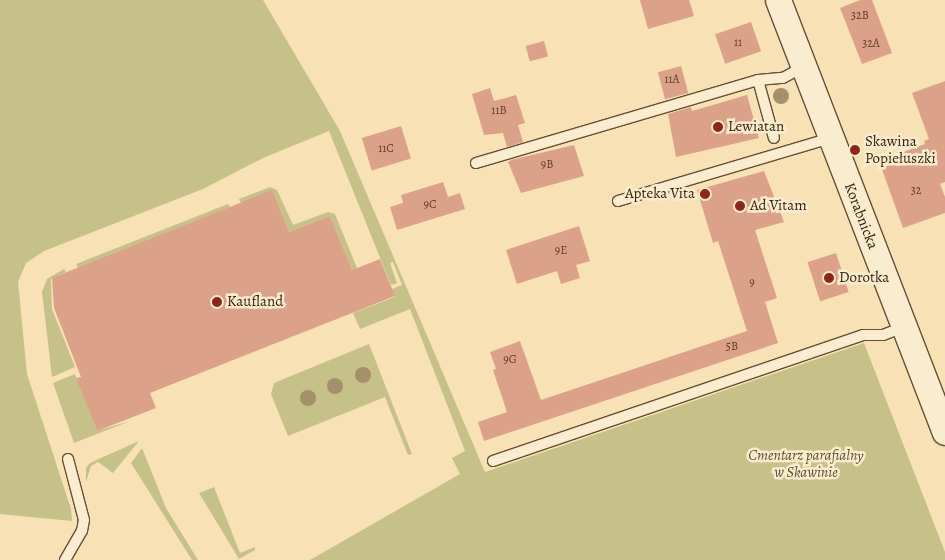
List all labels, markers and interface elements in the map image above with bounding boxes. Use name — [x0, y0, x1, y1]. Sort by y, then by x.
house number: 32B — [851, 9, 869, 23]
house number: 11 — [734, 36, 742, 50]
house number: 32A — [862, 37, 880, 51]
house number: 11A — [664, 73, 680, 87]
house number: 11B — [491, 104, 507, 118]
place label: Lewiatan — [728, 118, 784, 136]
marker: Lewiatan — [712, 121, 724, 133]
place label: Skawina Popiełuszki — [865, 132, 936, 167]
house number: 11C — [378, 142, 394, 156]
marker: Skawina Popiełuszki — [849, 144, 861, 156]
house number: 9B — [541, 158, 553, 172]
street label: Korabnicka — [840, 180, 882, 252]
house number: 32 — [911, 184, 921, 198]
place label: Apteka Vita — [625, 185, 695, 203]
marker: Apteka Vita — [699, 188, 711, 200]
place label: Ad Vitam — [750, 197, 807, 215]
house number: 9C — [424, 198, 436, 212]
marker: Ad Vitam — [734, 200, 746, 212]
house number: 9E — [555, 244, 567, 258]
place label: Dorotka — [839, 269, 889, 287]
marker: Dorotka — [823, 272, 835, 284]
house number: 9 — [749, 276, 755, 290]
place label: Kaufland — [227, 293, 283, 311]
marker: Kaufland — [211, 296, 223, 308]
house number: 5B — [726, 340, 738, 354]
house number: 9G — [503, 353, 517, 367]
park label: Cmentarz parafialny w Skawinie — [748, 446, 864, 481]

